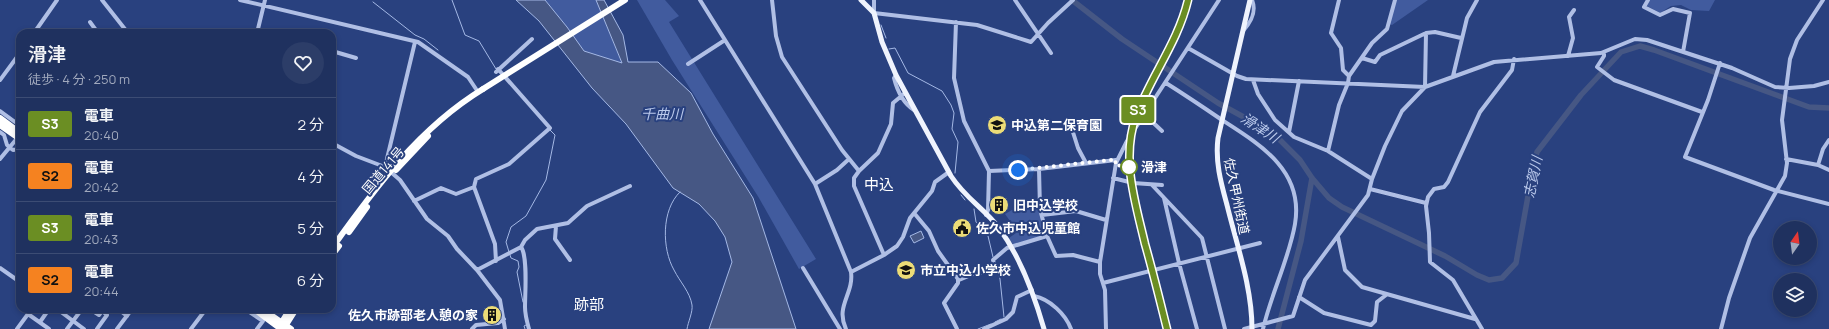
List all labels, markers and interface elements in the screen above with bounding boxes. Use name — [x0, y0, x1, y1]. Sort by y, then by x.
text: 滑津 — [28, 41, 66, 67]
button: heart — [282, 42, 324, 84]
text: 徒歩 · 4 分 · 250 m — [28, 70, 130, 88]
line badge: S3 — [1120, 97, 1156, 123]
text: S3 — [1129, 100, 1147, 119]
water label: 千曲川 — [641, 104, 685, 123]
text: 電車 — [84, 105, 114, 126]
water label: 滑津川 — [1237, 108, 1285, 148]
text: S3 — [41, 114, 59, 133]
text: 2 分 — [297, 114, 324, 135]
school or university icon: 中込第二保育園 — [986, 114, 1008, 136]
place label: 中込第二保育園 — [1011, 116, 1102, 134]
text: 20:40 — [84, 126, 119, 144]
street label: 国道141号 — [358, 142, 408, 198]
water label: 志賀川 — [1519, 152, 1547, 199]
street label: 佐久甲州街道 — [1220, 156, 1254, 236]
text: 電車 — [84, 157, 114, 178]
marker: 滑津 — [1120, 158, 1138, 176]
place label: 滑津 — [1141, 158, 1167, 176]
your location — [1008, 160, 1028, 180]
text: S2 — [41, 166, 59, 185]
text: 4 分 — [297, 166, 324, 187]
district label: 中込 — [864, 174, 894, 195]
text: 20:42 — [84, 178, 118, 196]
building icon: 旧中込学校 — [988, 194, 1010, 216]
place label: 旧中込学校 — [1013, 196, 1078, 214]
text: 電車 — [84, 209, 114, 230]
public building icon: 佐久市中込児童館 — [951, 217, 973, 239]
text: S3 — [41, 218, 59, 237]
text: 5 分 — [297, 218, 324, 239]
place label: 佐久市中込児童館 — [976, 219, 1080, 237]
north arrow — [1773, 221, 1817, 265]
map controls — [1773, 221, 1817, 317]
text: 20:43 — [84, 230, 118, 248]
school or university icon: 市立中込小学校 — [895, 259, 917, 281]
text: 電車 — [84, 261, 114, 282]
place label: 市立中込小学校 — [920, 261, 1011, 279]
text: S2 — [41, 270, 59, 289]
text: 6 分 — [297, 270, 324, 291]
button: layers — [1773, 273, 1817, 317]
text: 20:44 — [84, 282, 119, 300]
district label: 跡部 — [574, 294, 604, 315]
building icon: 佐久市跡部老人憩の家 — [481, 304, 503, 326]
place label: 佐久市跡部老人憩の家 — [348, 306, 478, 324]

